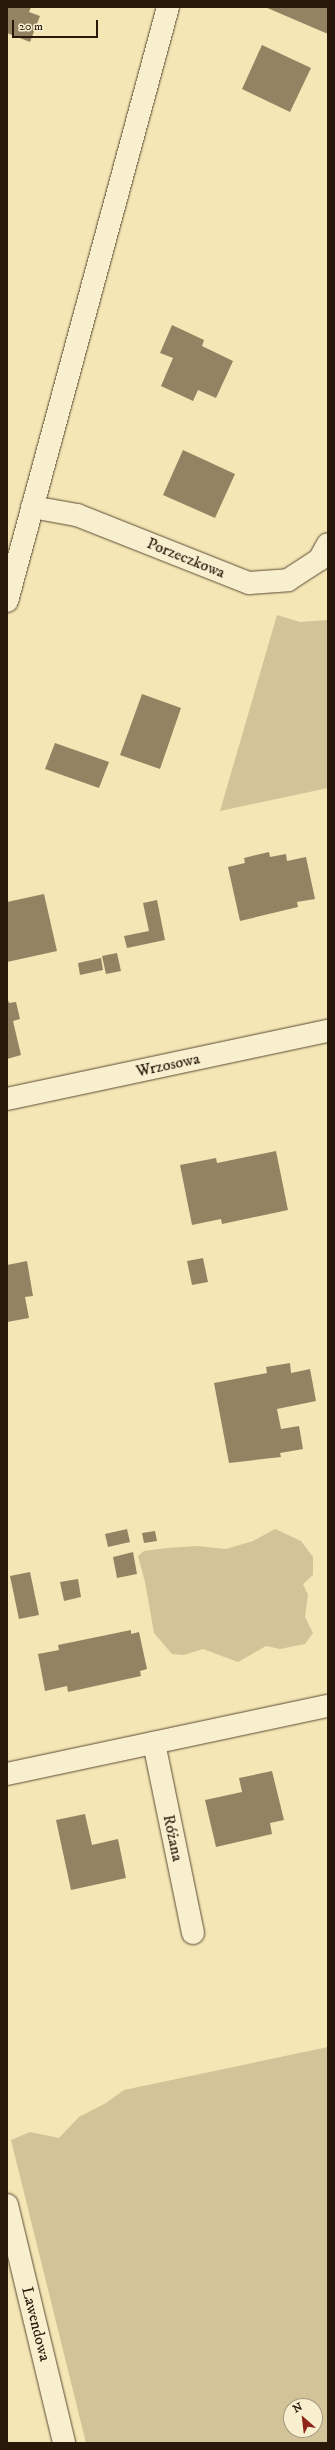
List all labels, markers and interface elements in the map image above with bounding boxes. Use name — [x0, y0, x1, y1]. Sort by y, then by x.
scale bar — [14, 12, 100, 38]
text: 20 m — [19, 19, 43, 34]
street label: Porzeczkowa — [144, 534, 228, 582]
street label: Wrzosowa — [134, 1049, 202, 1081]
street label: Różana — [159, 1813, 187, 1863]
street label: Lawendowa — [17, 2285, 55, 2363]
north arrow — [283, 2398, 323, 2438]
text: N — [291, 2400, 305, 2417]

